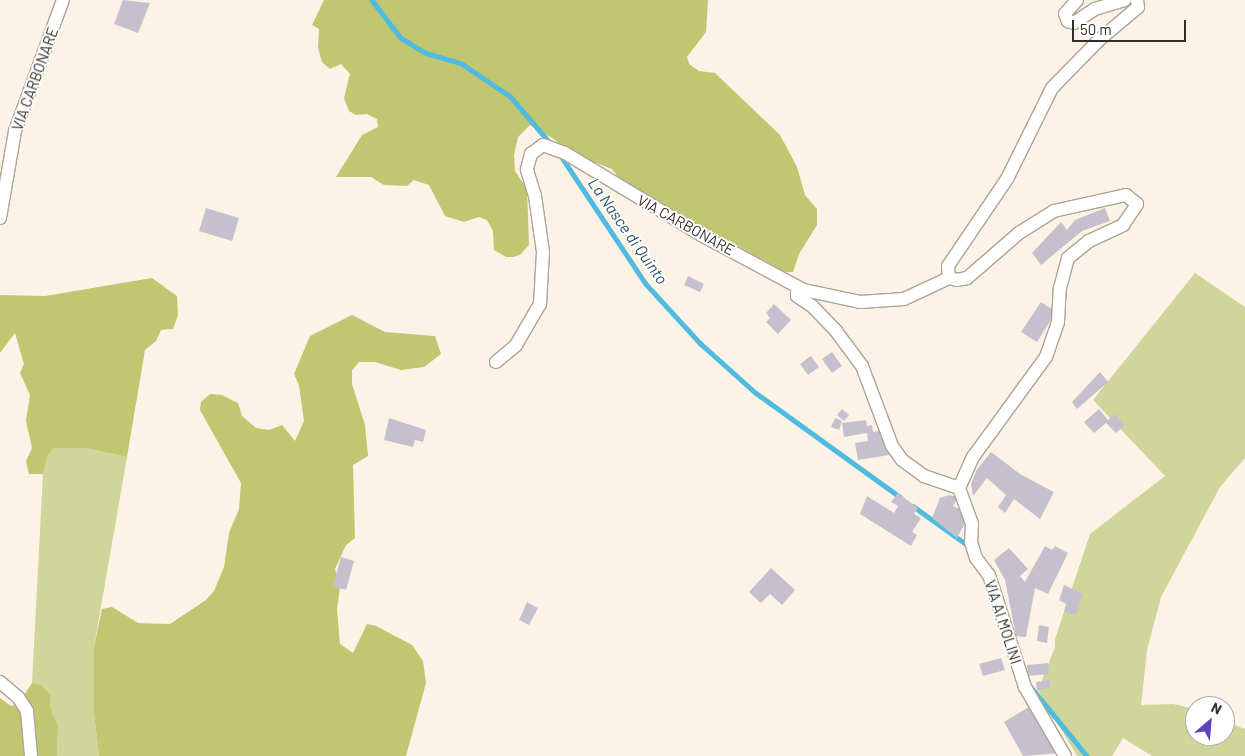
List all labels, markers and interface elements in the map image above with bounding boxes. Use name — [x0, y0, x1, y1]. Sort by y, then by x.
scale bar — [1075, 10, 1189, 42]
text: 50 m — [1080, 20, 1112, 38]
street label: VIA CARBONARE — [8, 25, 62, 133]
water label: La Nasce di Quinto — [584, 174, 672, 288]
street label: VIA CARBONARE — [634, 191, 738, 259]
street label: VIA AI MOLINI — [981, 578, 1025, 666]
north arrow — [1185, 696, 1235, 746]
text: N — [1209, 698, 1225, 718]

